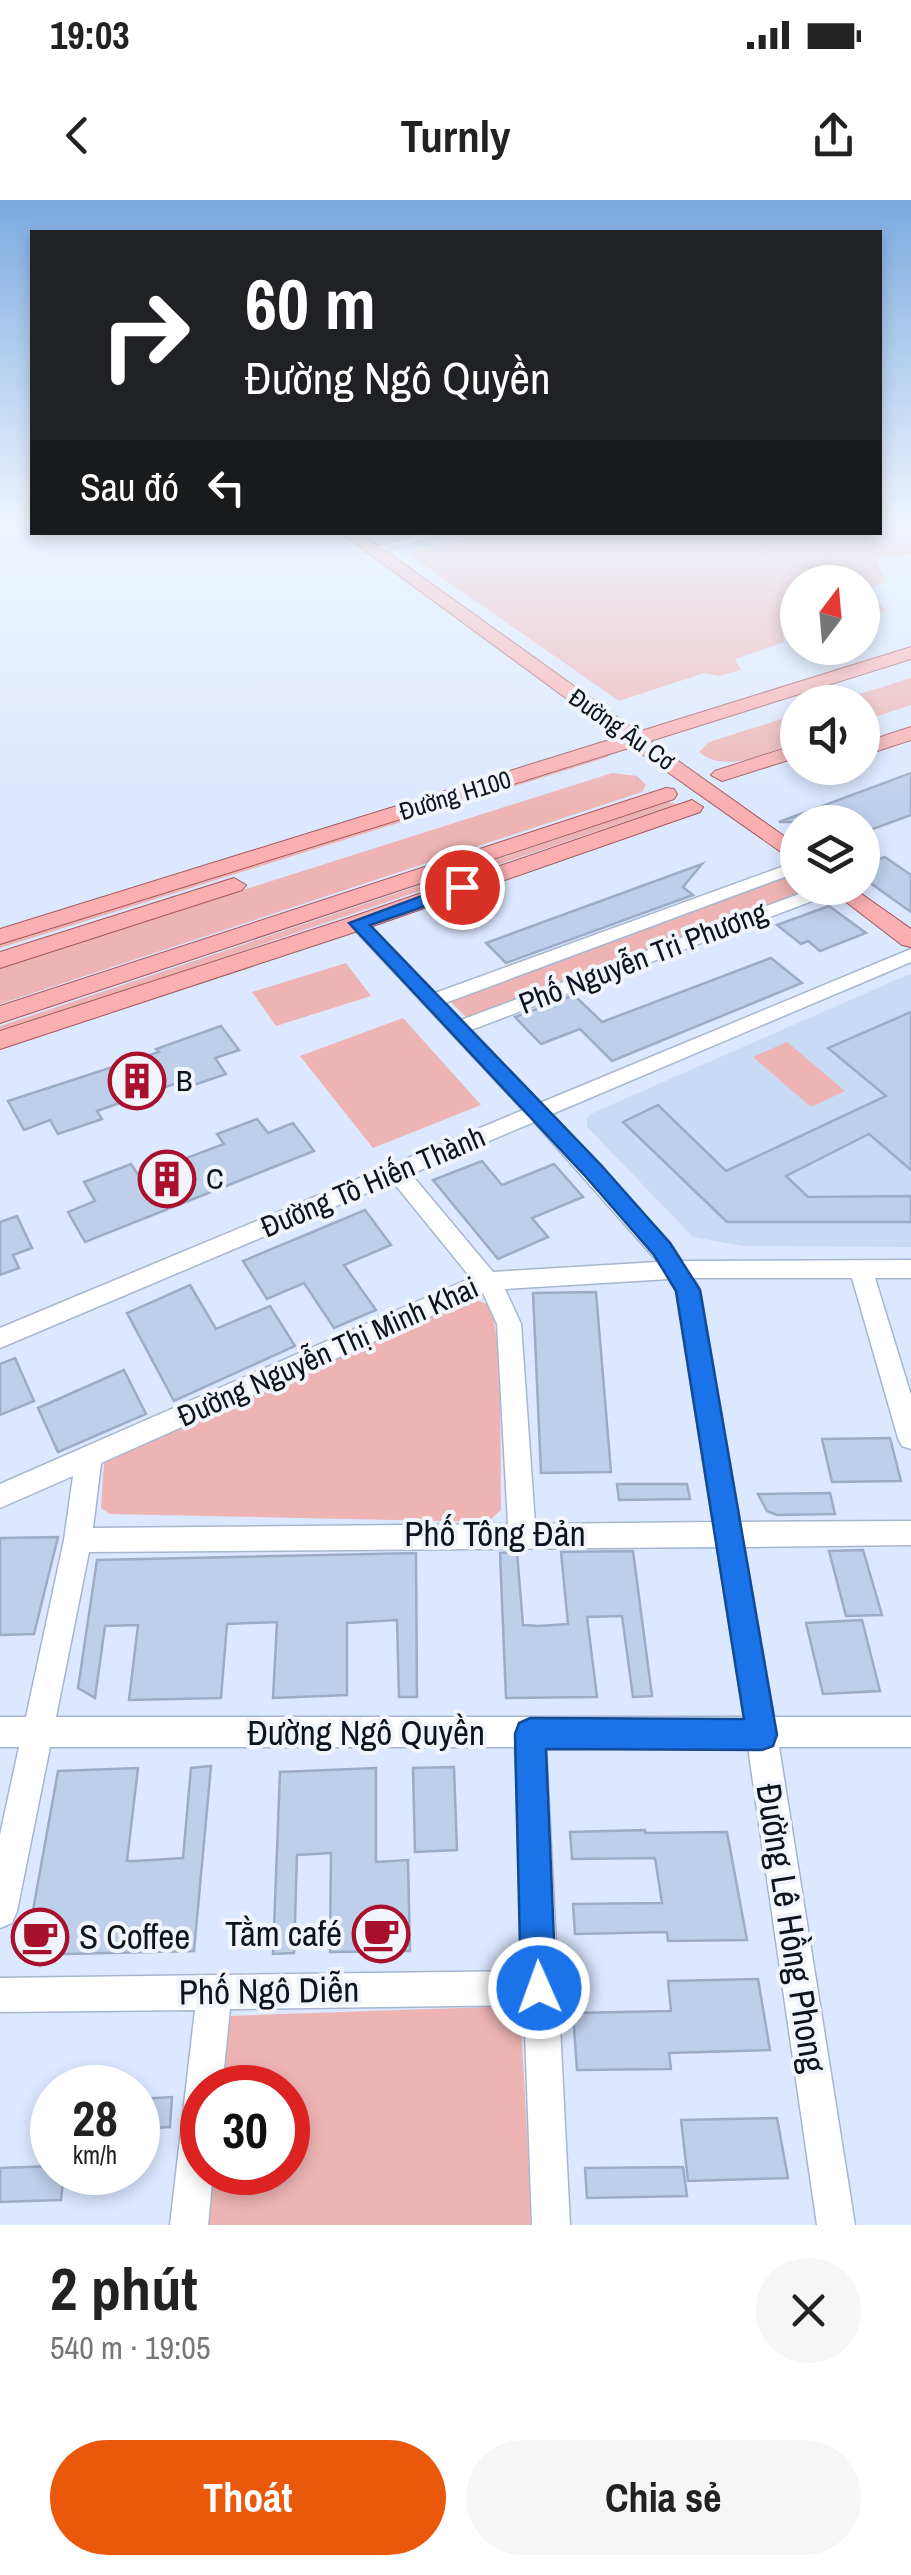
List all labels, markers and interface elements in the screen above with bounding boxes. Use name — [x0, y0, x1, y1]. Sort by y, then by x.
text: 19:03 — [50, 10, 130, 61]
text: Turnly — [400, 105, 511, 166]
icon: back — [50, 108, 105, 163]
icon: share — [806, 108, 861, 163]
text: 60 m — [245, 257, 376, 351]
icon: right — [80, 270, 210, 400]
text: Đường Ngô Quyền — [245, 347, 551, 408]
icon: left — [199, 460, 254, 515]
text: Sau đó — [80, 462, 179, 513]
north arrow — [780, 565, 880, 665]
map controls — [780, 565, 880, 905]
street label: Đường Âu Cơ — [562, 680, 682, 778]
button: sound — [780, 685, 880, 785]
street label: Đường H100 — [395, 762, 515, 828]
button: layers — [780, 805, 880, 905]
pin — [420, 845, 505, 930]
icon: arrive — [435, 860, 490, 915]
street label: Phố Nguyễn Tri Phương — [513, 891, 773, 1023]
building icon: B — [107, 1051, 167, 1111]
place label: B — [176, 1060, 192, 1100]
street label: Đường Tô Hiến Thành — [254, 1116, 491, 1246]
building icon: C — [137, 1149, 197, 1209]
place label: C — [206, 1158, 224, 1198]
street label: Đường Nguyễn Thị Minh Khai — [171, 1267, 484, 1435]
street label: Phố Tông Đản — [404, 1510, 586, 1557]
street label: Đường Ngô Quyền — [247, 1709, 485, 1756]
street label: Đường Lê Hồng Phong — [745, 1780, 838, 2076]
cafe icon: Tằm café — [351, 1904, 411, 1964]
cafe icon: S Coffee — [10, 1907, 70, 1967]
place label: Tằm café — [225, 1910, 342, 1957]
place label: S Coffee — [79, 1913, 190, 1960]
position arrow — [487, 1936, 591, 2040]
street label: Phố Ngô Diễn — [178, 1965, 360, 2016]
speed limit sign: 30 — [180, 2065, 310, 2195]
text: 28 — [72, 2084, 118, 2152]
text: km/h — [73, 2138, 117, 2172]
text: 2 phút — [50, 2248, 198, 2329]
button: close — [756, 2258, 861, 2363]
text: 540 m · 19:05 — [50, 2326, 210, 2369]
button: Thoát — [50, 2440, 446, 2555]
button: Chia sẻ — [466, 2440, 861, 2555]

